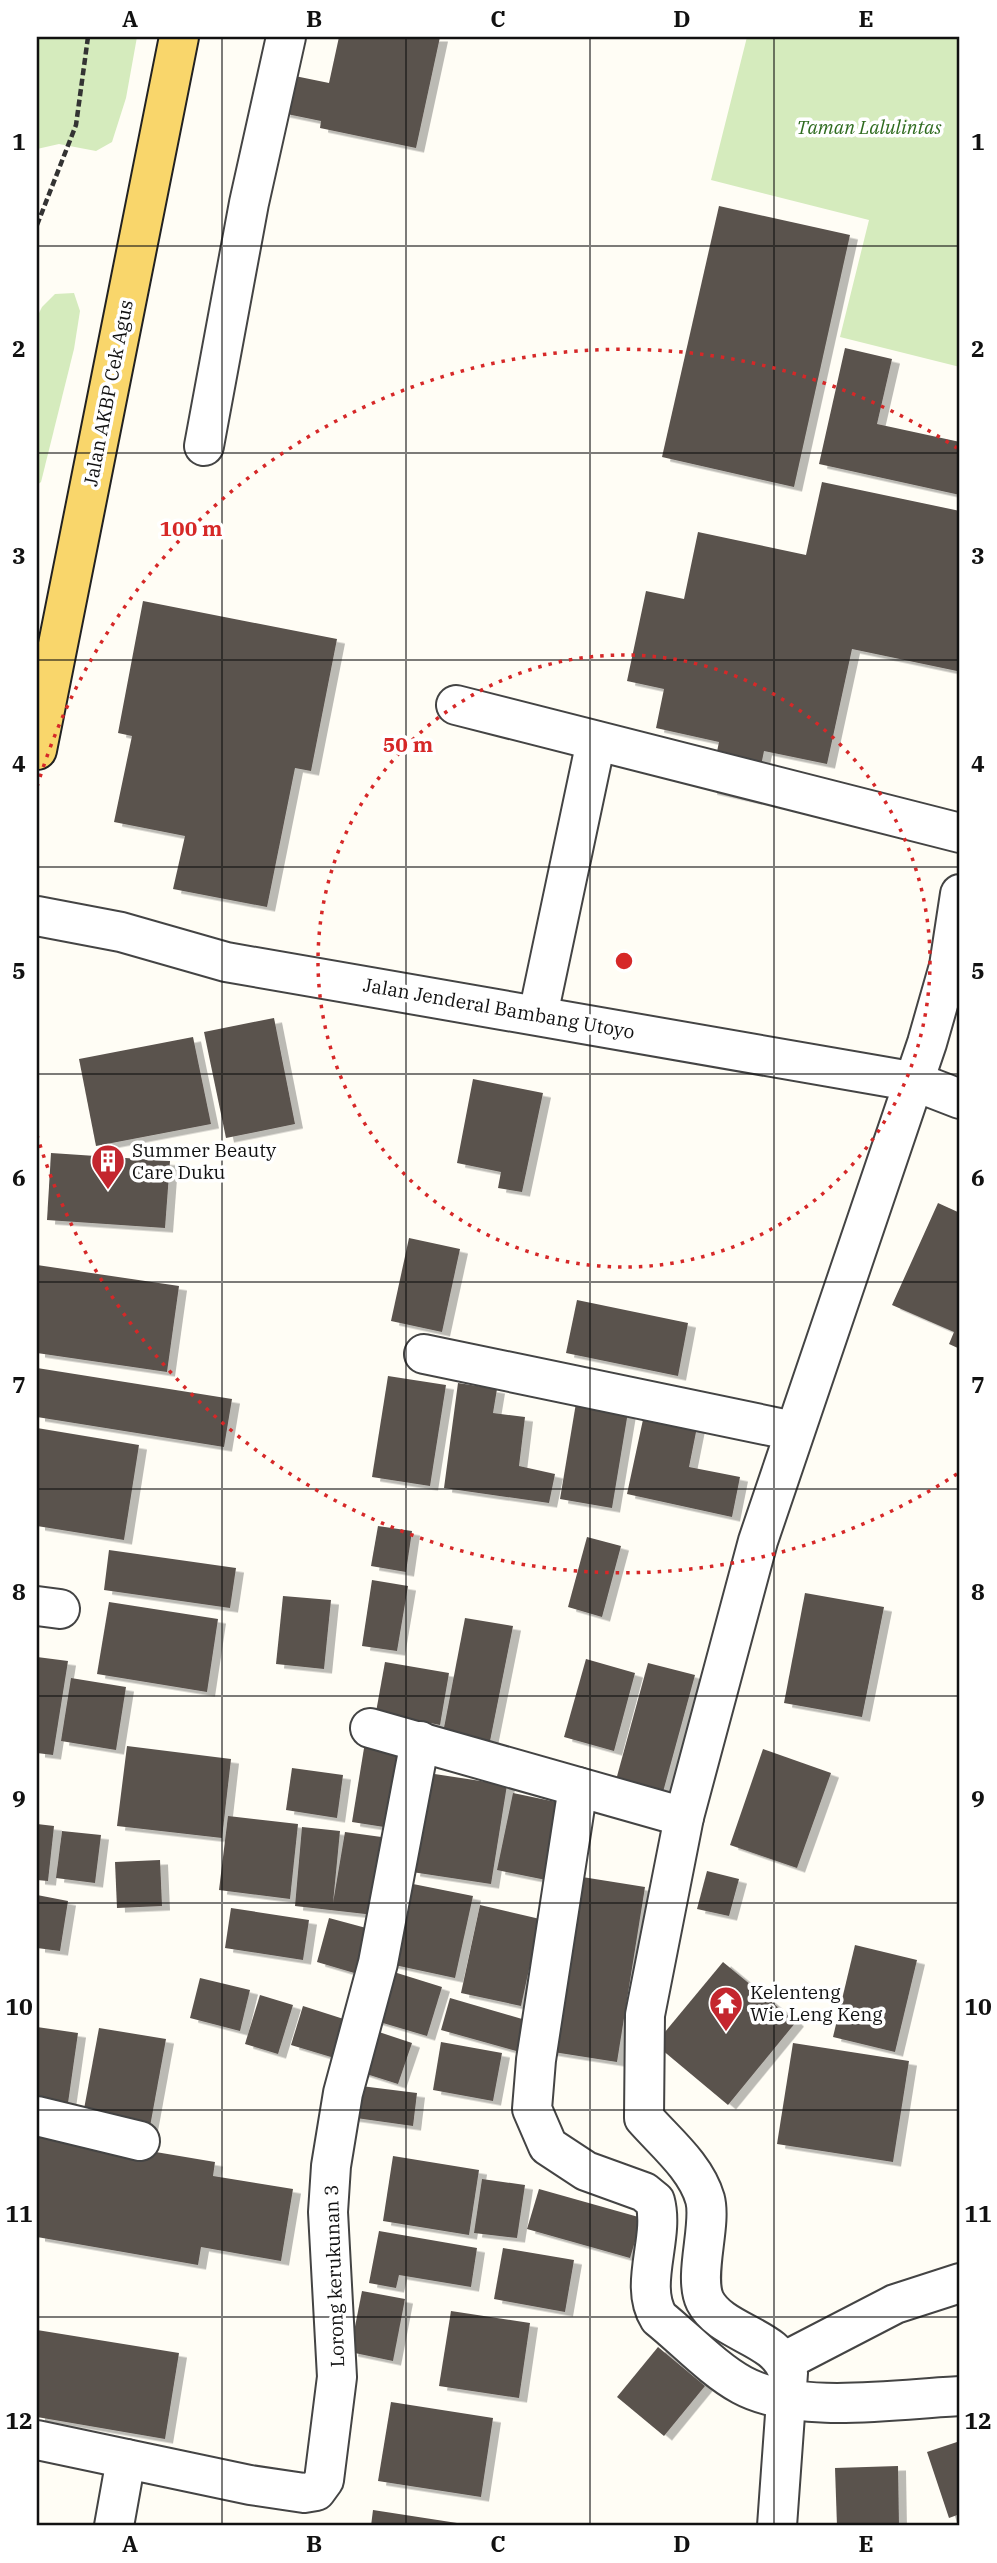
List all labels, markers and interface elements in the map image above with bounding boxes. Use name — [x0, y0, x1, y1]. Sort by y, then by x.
text: A — [122, 3, 138, 33]
text: B — [306, 3, 322, 33]
text: C — [490, 3, 506, 33]
text: D — [673, 3, 691, 33]
text: E — [858, 3, 874, 33]
park label: Taman Lalulintas — [797, 115, 941, 139]
text: 1 — [12, 126, 26, 156]
text: 1 — [971, 126, 985, 156]
street label: Jalan AKBP Cek Agus — [78, 298, 138, 488]
text: 2 — [12, 333, 26, 363]
text: 2 — [971, 333, 985, 363]
text: 100 m — [159, 514, 223, 542]
text: 3 — [12, 540, 26, 570]
text: 3 — [971, 540, 985, 570]
text: 50 m — [383, 730, 433, 758]
text: 4 — [12, 748, 26, 778]
text: 4 — [971, 748, 985, 778]
centre of rings — [612, 949, 636, 973]
text: 5 — [12, 955, 26, 985]
text: 5 — [971, 955, 985, 985]
street label: Jalan Jenderal Bambang Utoyo — [361, 972, 637, 1044]
place label: Summer Beauty Care Duku — [132, 1138, 277, 1184]
building icon: Summer Beauty Care Duku — [89, 1142, 127, 1191]
text: 6 — [12, 1162, 26, 1192]
text: 6 — [971, 1162, 985, 1192]
text: 7 — [12, 1369, 26, 1399]
text: 7 — [971, 1369, 985, 1399]
text: 8 — [12, 1576, 26, 1606]
text: 8 — [971, 1576, 985, 1606]
text: 9 — [12, 1783, 26, 1813]
text: 9 — [971, 1783, 985, 1813]
place label: Kelenteng Wie Leng Keng — [750, 1980, 883, 2026]
temple icon: Kelenteng Wie Leng Keng — [707, 1984, 745, 2033]
text: 10 — [5, 1991, 33, 2021]
text: 10 — [964, 1991, 992, 2021]
street label: Lorong kerukunan 3 — [319, 2184, 349, 2368]
text: 11 — [5, 2198, 33, 2228]
text: 11 — [964, 2198, 992, 2228]
text: 12 — [5, 2405, 33, 2435]
text: 12 — [964, 2405, 992, 2435]
text: A — [122, 2528, 138, 2558]
text: B — [306, 2528, 322, 2558]
text: C — [490, 2528, 506, 2558]
text: D — [673, 2528, 691, 2558]
text: E — [858, 2528, 874, 2558]

